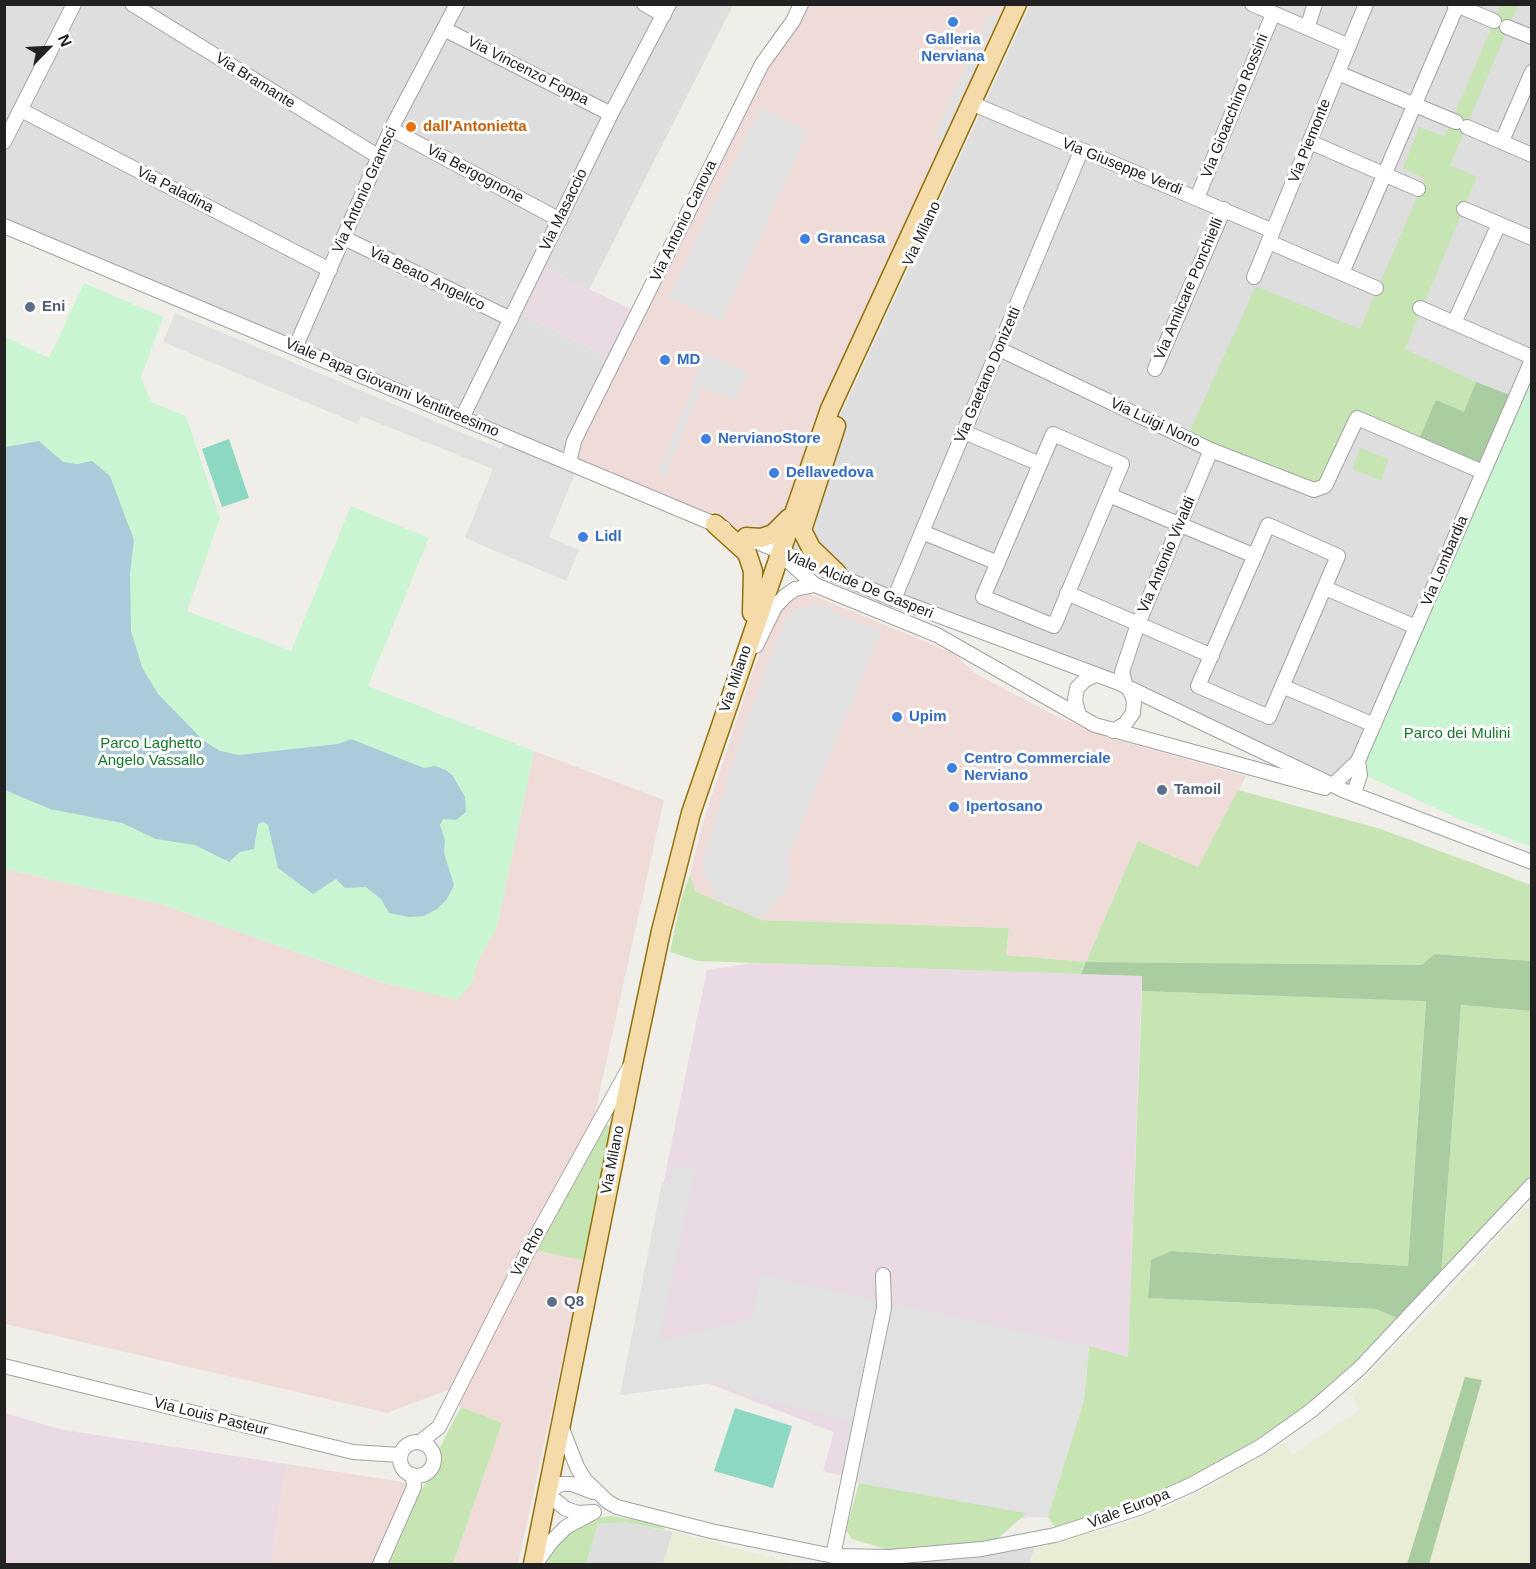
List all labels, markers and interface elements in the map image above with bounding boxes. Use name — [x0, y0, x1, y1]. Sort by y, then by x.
marker: Galleria Nerviana — [946, 15, 960, 29]
north arrow — [18, 18, 78, 78]
place label: Galleria Nerviana — [921, 31, 985, 66]
street label: Via Gioacchino Rossini — [1198, 31, 1272, 181]
text: N — [55, 32, 75, 49]
street label: Via Vincenzo Foppa — [464, 33, 592, 109]
street label: Via Bramante — [212, 49, 298, 113]
street label: Via Piemonte — [1285, 96, 1335, 186]
place label: dall'Antonietta — [423, 118, 527, 136]
marker: dall'Antonietta — [404, 120, 418, 134]
street label: Via Antonio Gramsci — [329, 124, 401, 256]
street label: Via Giuseppe Verdi — [1059, 135, 1185, 199]
street label: Via Bergognone — [423, 141, 527, 207]
street label: Via Antonio Canova — [647, 158, 721, 284]
street label: Via Paladina — [134, 163, 216, 217]
street label: Via Masaccio — [536, 166, 592, 254]
street label: Via Milano — [899, 199, 945, 269]
street label: Via Amilcare Ponchielli — [1151, 215, 1227, 363]
place label: Grancasa — [817, 230, 885, 248]
marker: Grancasa — [798, 232, 812, 246]
street label: Via Beato Angelico — [366, 243, 488, 315]
place label: Eni — [42, 298, 65, 316]
marker: Eni — [23, 300, 37, 314]
street label: Via Gaetano Donizetti — [951, 304, 1025, 446]
street label: Viale Papa Giovanni Ventitreesimo — [282, 335, 502, 441]
place label: MD — [677, 351, 700, 369]
marker: MD — [658, 353, 672, 367]
street label: Via Luigi Nono — [1107, 394, 1203, 452]
place label: NervianoStore — [718, 430, 821, 448]
marker: NervianoStore — [699, 432, 713, 446]
place label: Dellavedova — [786, 464, 874, 482]
marker: Dellavedova — [767, 466, 781, 480]
street label: Via Antonio Vivaldi — [1134, 494, 1200, 616]
street label: Via Lombardia — [1418, 513, 1472, 609]
place label: Lidl — [595, 528, 622, 546]
marker: Lidl — [576, 530, 590, 544]
street label: Viale Alcide De Gasperi — [782, 547, 936, 623]
street label: Via Milano — [716, 643, 756, 715]
place label: Upim — [909, 708, 946, 726]
marker: Upim — [890, 710, 904, 724]
park label: Parco dei Mulini — [1404, 725, 1510, 743]
park label: Parco Laghetto Angelo Vassallo — [98, 735, 204, 770]
place label: Centro Commerciale Nerviano — [964, 750, 1111, 785]
marker: Centro Commerciale Nerviano — [945, 761, 959, 775]
place label: Tamoil — [1174, 781, 1221, 799]
marker: Tamoil — [1155, 783, 1169, 797]
place label: Ipertosano — [966, 798, 1043, 816]
marker: Ipertosano — [947, 800, 961, 814]
street label: Via Milano — [598, 1124, 628, 1196]
street label: Via Rho — [508, 1224, 548, 1280]
place label: Q8 — [564, 1293, 584, 1311]
marker: Q8 — [545, 1295, 559, 1309]
street label: Via Louis Pasteur — [152, 1394, 270, 1440]
street label: Viale Europa — [1086, 1485, 1172, 1533]

